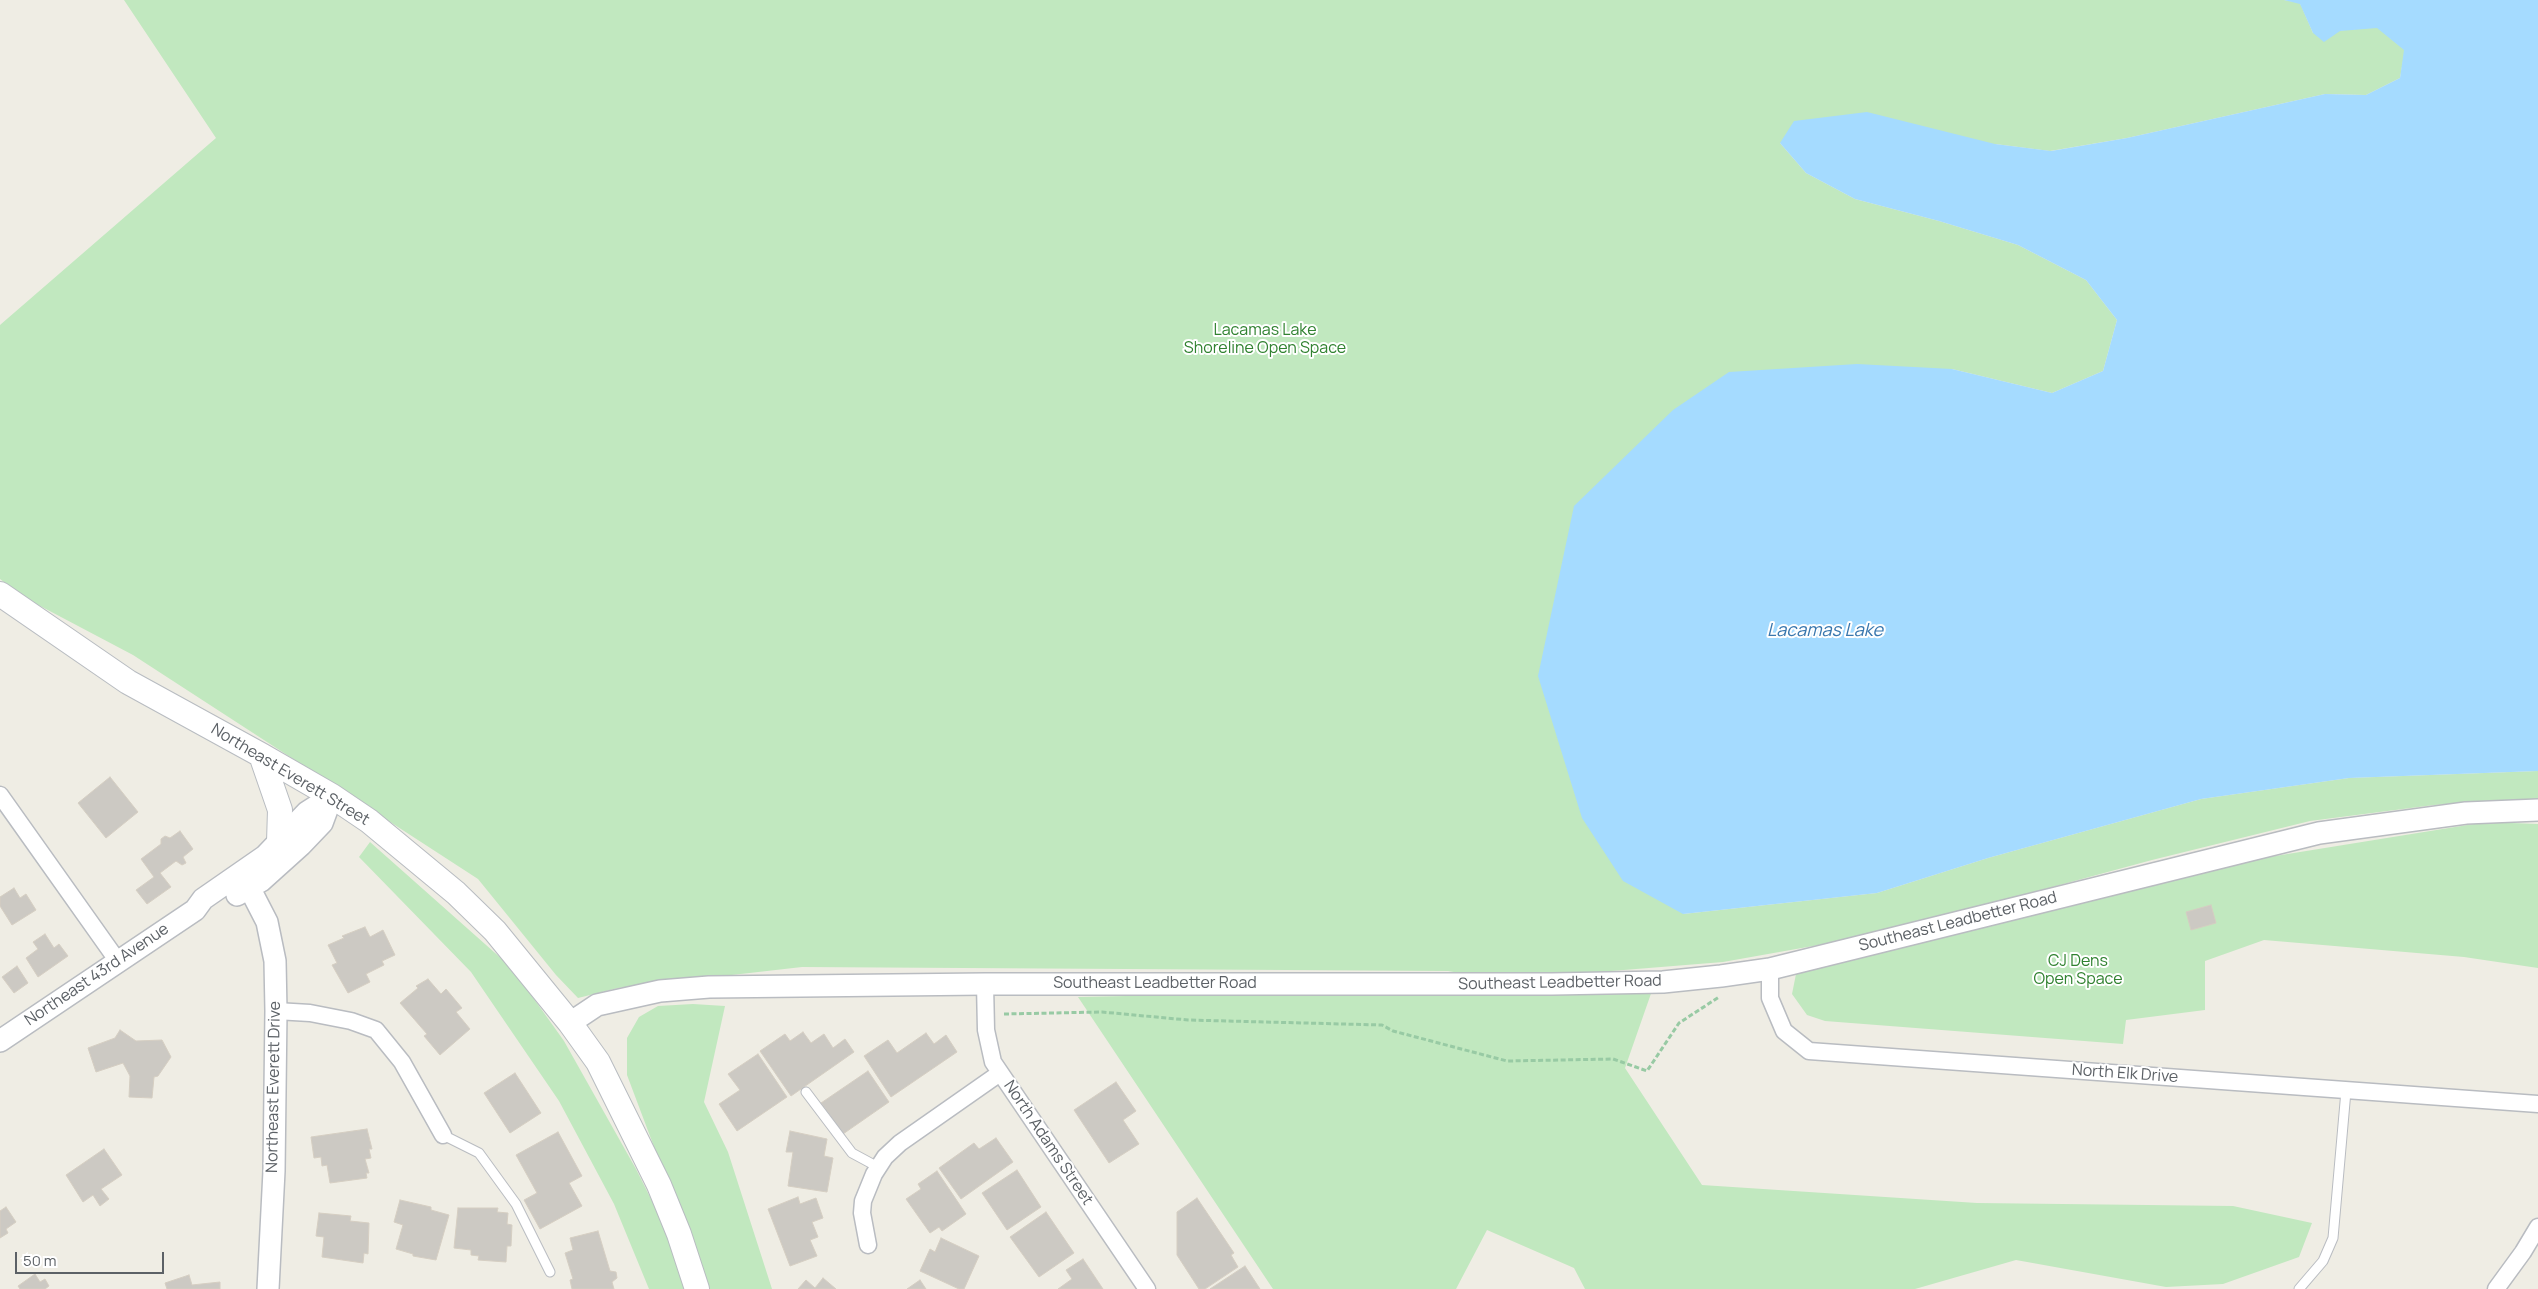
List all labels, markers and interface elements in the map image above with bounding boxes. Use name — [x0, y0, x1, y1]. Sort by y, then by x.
park label: Lacamas Lake Shoreline Open Space — [1184, 321, 1346, 359]
water label: Lacamas Lake — [1767, 620, 1883, 642]
street label: Northeast Everett Street — [207, 720, 373, 830]
street label: Southeast Leadbetter Road — [1857, 888, 2059, 956]
street label: Northeast 43rd Avenue — [21, 920, 173, 1030]
park label: CJ Dens Open Space — [2033, 952, 2123, 990]
street label: Southeast Leadbetter Road — [1458, 972, 1662, 994]
street label: Southeast Leadbetter Road — [1053, 974, 1257, 994]
street label: Northeast Everett Drive — [263, 1001, 285, 1173]
street label: North Elk Drive — [2071, 1061, 2179, 1087]
street label: North Adams Street — [999, 1077, 1097, 1209]
scale bar — [18, 1242, 166, 1274]
text: 50 m — [23, 1250, 57, 1271]

